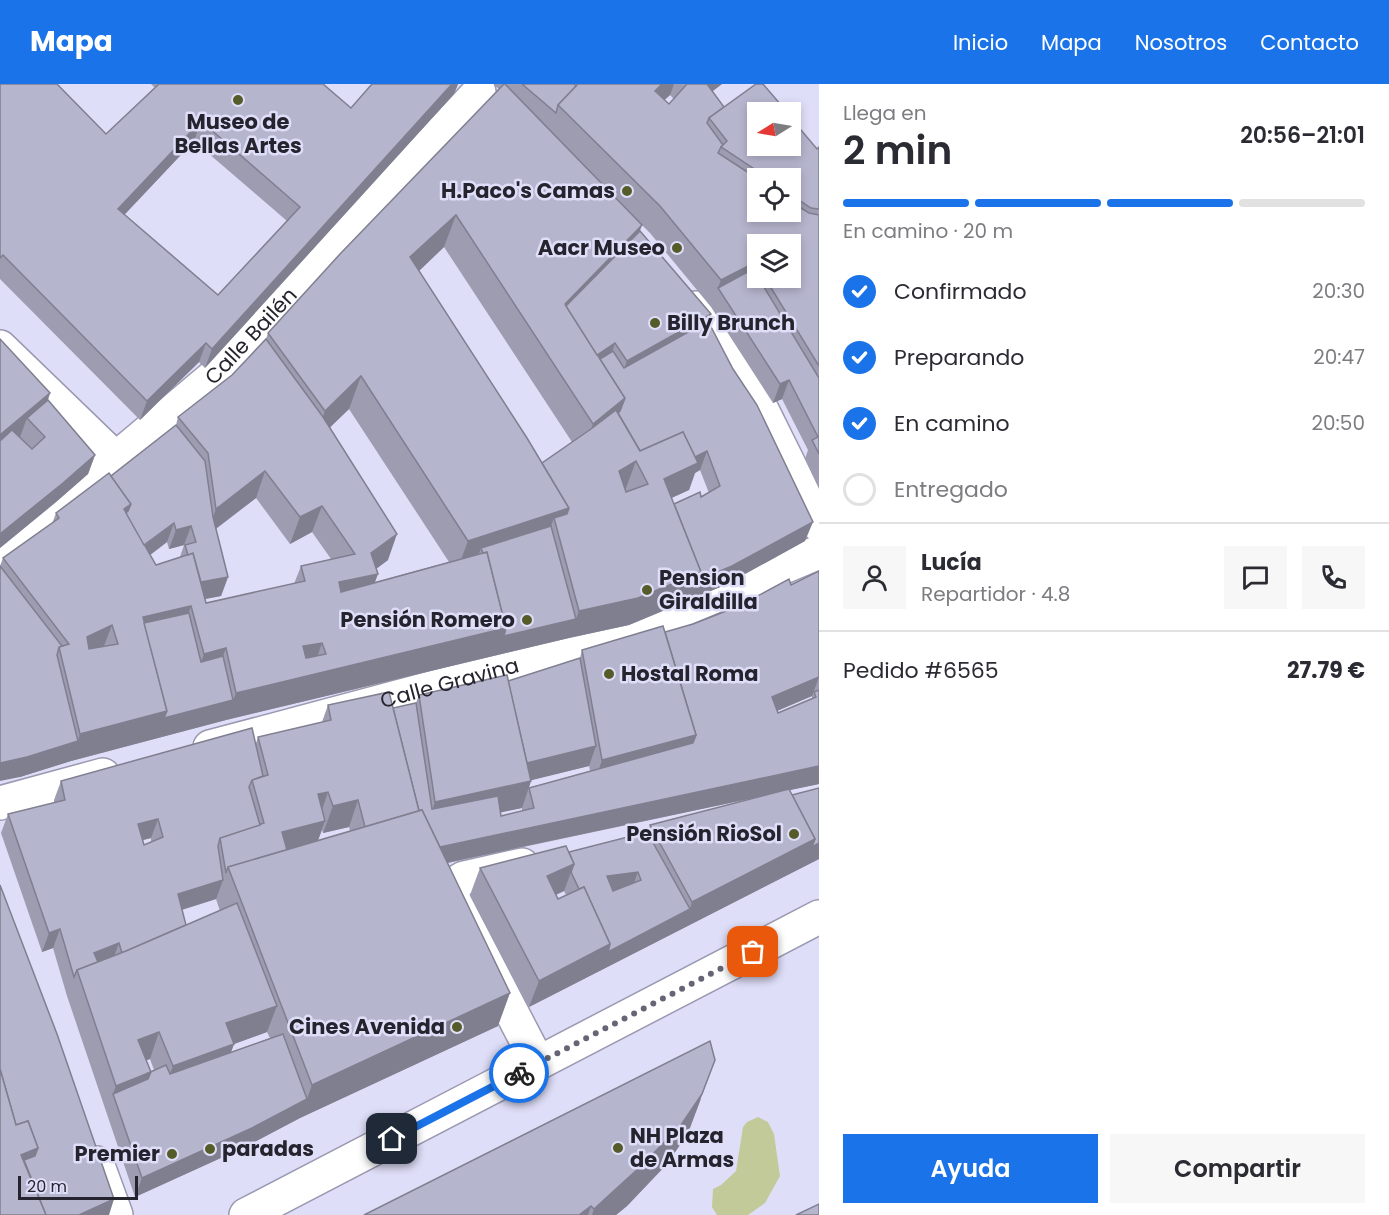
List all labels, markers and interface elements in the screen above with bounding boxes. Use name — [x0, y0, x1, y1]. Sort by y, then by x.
text: Mapa — [30, 22, 113, 61]
text: Inicio — [953, 28, 1008, 57]
text: Mapa — [1041, 28, 1102, 57]
text: Nosotros — [1135, 28, 1227, 57]
text: Contacto — [1260, 28, 1359, 57]
marker: Museo de Bellas Artes — [231, 93, 245, 107]
text: Llega en — [843, 99, 927, 127]
north arrow — [747, 102, 801, 156]
map controls — [747, 102, 801, 288]
place label: Museo de Bellas Artes — [174, 107, 302, 160]
text: 20:56–21:01 — [1240, 120, 1365, 151]
text: 2 min — [843, 123, 952, 178]
button: locate — [747, 168, 801, 222]
place label: H.Paco's Camas — [441, 176, 615, 205]
marker: H.Paco's Camas — [620, 184, 634, 198]
text: En camino · 20 m — [843, 217, 1013, 245]
place label: Aacr Museo — [538, 233, 665, 262]
button: layers — [747, 234, 801, 288]
marker: Aacr Museo — [670, 241, 684, 255]
icon: check — [843, 275, 876, 308]
text: Confirmado — [894, 276, 1027, 307]
text: 20:30 — [1312, 277, 1365, 305]
street label: Calle Bailén — [198, 281, 303, 391]
place label: Billy Brunch — [667, 308, 795, 337]
marker: Billy Brunch — [648, 316, 662, 330]
icon: check — [843, 341, 876, 374]
text: Preparando — [894, 342, 1024, 373]
text: 20:47 — [1313, 343, 1365, 371]
icon: check — [843, 407, 876, 440]
text: En camino — [894, 408, 1010, 439]
text: 20:50 — [1312, 409, 1365, 437]
text: Entregado — [894, 474, 1008, 505]
button: person — [843, 546, 906, 609]
button: chat — [1224, 546, 1287, 609]
button: phone — [1302, 546, 1365, 609]
text: Lucía — [921, 547, 982, 578]
place label: Pension Giraldilla — [659, 563, 758, 616]
text: Repartidor · 4.8 — [921, 580, 1070, 608]
marker: Pension Giraldilla — [640, 583, 654, 597]
place label: Pensión Romero — [340, 605, 515, 634]
marker: Pensión Romero — [520, 613, 534, 627]
street label: Calle Gravina — [377, 650, 522, 715]
text: Pedido #6565 — [843, 655, 999, 686]
text: 27.79 € — [1287, 655, 1365, 686]
place label: Hostal Roma — [621, 659, 758, 688]
marker: Hostal Roma — [602, 667, 616, 681]
place label: Pensión RioSol — [626, 819, 782, 848]
marker: Pensión RioSol — [787, 827, 801, 841]
pin — [727, 926, 778, 977]
icon: bag — [736, 935, 769, 968]
place label: Cines Avenida — [289, 1012, 445, 1041]
marker: Cines Avenida — [450, 1020, 464, 1034]
courier — [489, 1043, 549, 1103]
icon: bike — [503, 1057, 536, 1090]
pin — [366, 1113, 417, 1164]
place label: NH Plaza de Armas — [630, 1121, 734, 1174]
icon: home — [375, 1122, 408, 1155]
place label: paradas — [222, 1134, 314, 1163]
button: Ayuda — [843, 1134, 1098, 1203]
button: Compartir — [1110, 1134, 1365, 1203]
place label: Premier — [75, 1139, 160, 1168]
marker: NH Plaza de Armas — [611, 1141, 625, 1155]
marker: paradas — [203, 1142, 217, 1156]
marker: Premier — [165, 1147, 179, 1161]
scale bar — [18, 1173, 138, 1200]
text: 20 m — [27, 1175, 67, 1198]

